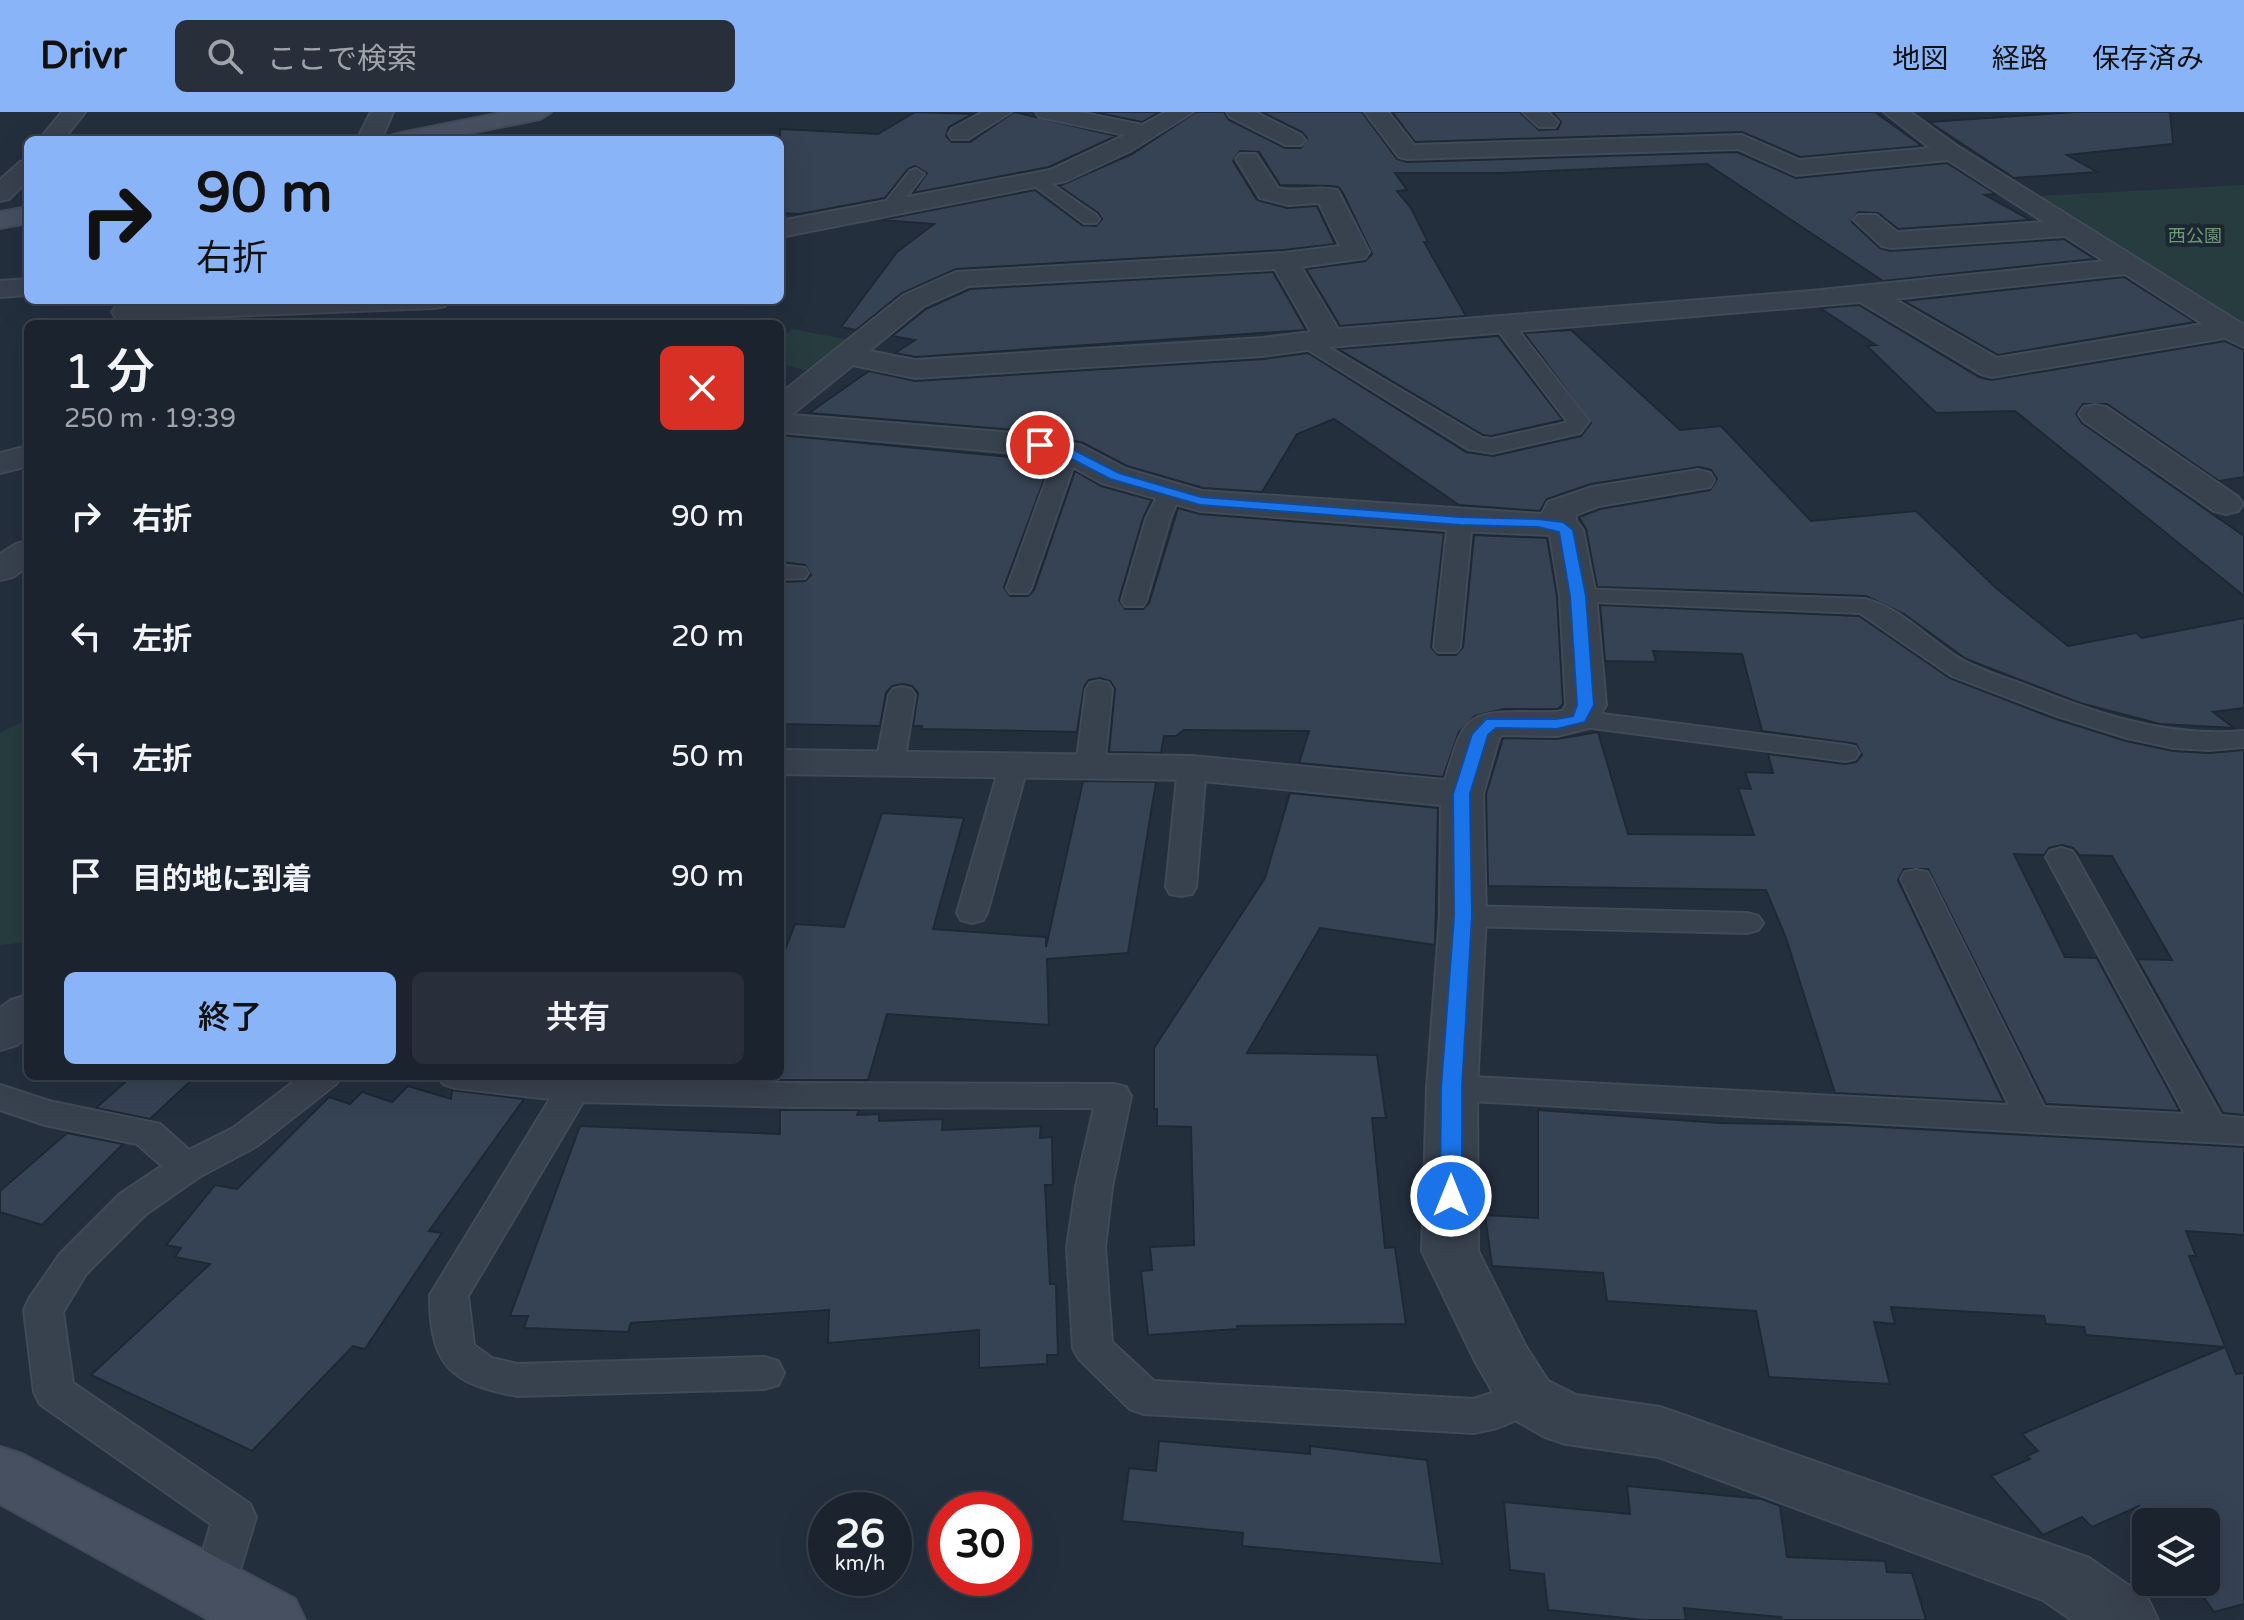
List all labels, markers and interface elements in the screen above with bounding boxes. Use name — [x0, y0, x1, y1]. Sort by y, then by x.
search box — [175, 20, 735, 92]
text: Drivr — [40, 33, 127, 79]
icon: search — [203, 34, 247, 78]
text: ここで検索 — [267, 41, 417, 78]
text: 地図 — [1892, 42, 1948, 76]
text: 経路 — [1992, 42, 2048, 76]
text: 保存済み — [2092, 42, 2204, 76]
text: 90 m — [196, 160, 332, 227]
icon: right — [64, 168, 168, 272]
park label: 西公園 — [2168, 225, 2222, 247]
text: 右折 — [196, 237, 268, 280]
text: 1 分 — [64, 344, 155, 402]
button: close — [660, 346, 744, 430]
text: 250 m · 19:39 — [64, 403, 236, 434]
pin — [1006, 411, 1074, 479]
icon: arrive — [1018, 423, 1062, 467]
icon: right — [64, 494, 108, 538]
text: 90 m — [671, 498, 744, 535]
text: 右折 — [132, 501, 192, 538]
icon: left — [64, 614, 108, 658]
text: 20 m — [671, 618, 744, 655]
text: 左折 — [132, 621, 192, 658]
icon: left — [64, 734, 108, 778]
text: 50 m — [671, 738, 744, 775]
text: 左折 — [132, 741, 192, 778]
icon: arrive — [64, 854, 108, 898]
text: 90 m — [671, 858, 744, 895]
text: 目的地に到着 — [132, 861, 312, 898]
button: 終了 — [64, 972, 396, 1064]
button: 共有 — [412, 972, 744, 1064]
position arrow — [1409, 1154, 1493, 1238]
speed limit sign: 30 — [928, 1492, 1032, 1596]
map controls — [2132, 1508, 2220, 1596]
button: layers — [2132, 1508, 2220, 1596]
text: 26 — [835, 1510, 885, 1558]
text: km/h — [835, 1552, 885, 1576]

